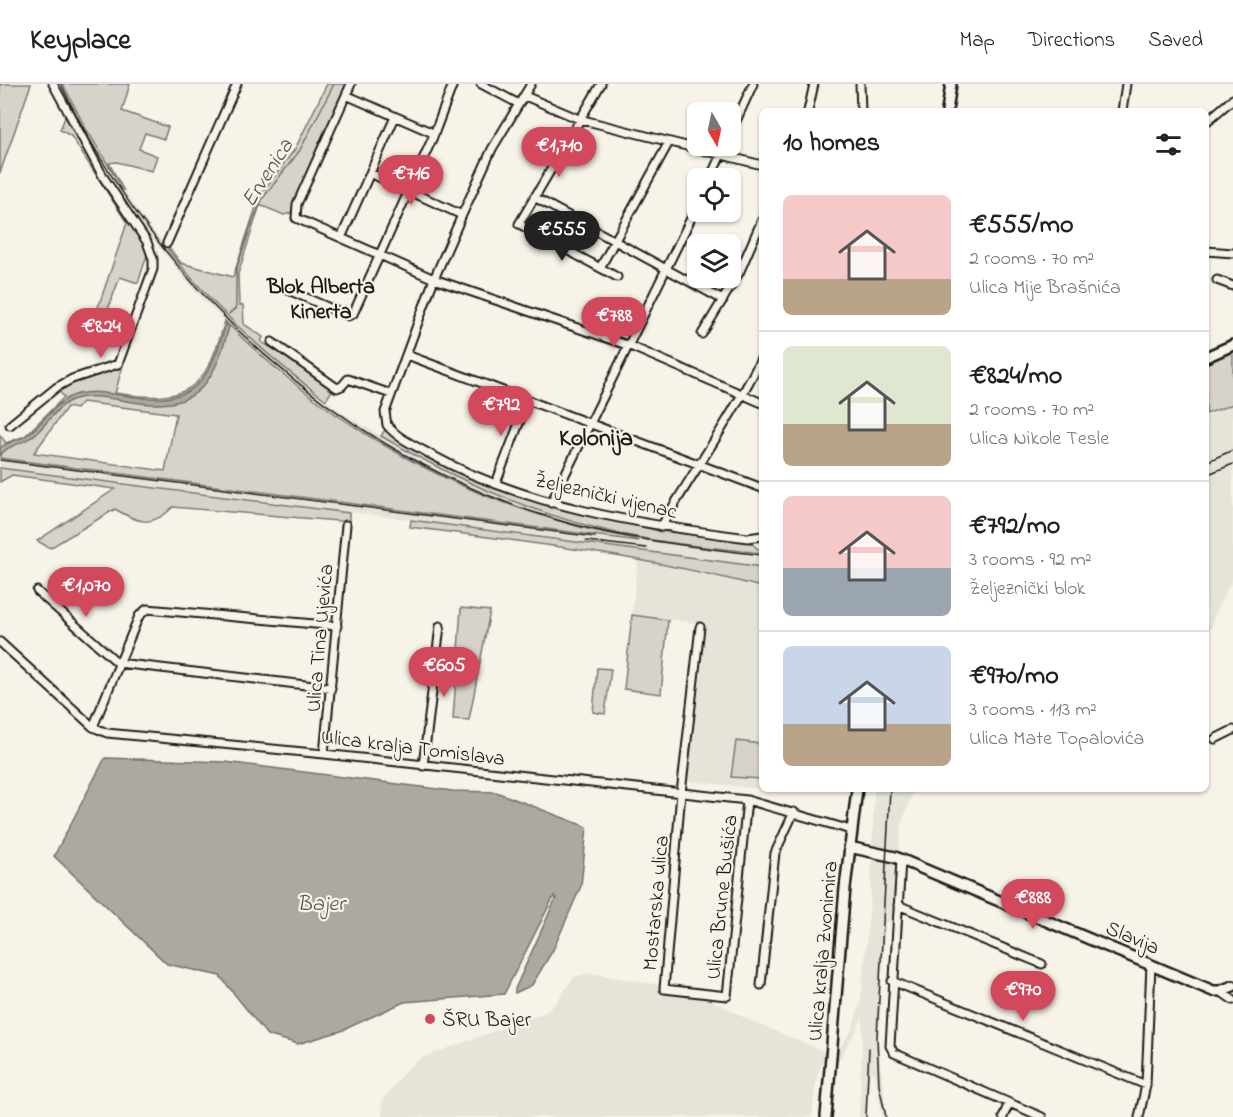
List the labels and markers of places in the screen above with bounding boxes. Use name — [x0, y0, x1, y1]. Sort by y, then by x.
pin: €1,710 — [510, 127, 608, 178]
pin: €716 — [375, 155, 447, 206]
pin: €555 — [526, 211, 598, 262]
pin: €788 — [578, 297, 650, 348]
pin: €824 — [65, 308, 137, 359]
pin: €792 — [465, 386, 537, 437]
pin: €1,070 — [37, 567, 135, 618]
pin: €605 — [408, 647, 480, 698]
pin: €888 — [997, 879, 1069, 930]
pin: €970 — [987, 971, 1059, 1022]
place label: ŠRU Bajer — [442, 1006, 532, 1036]
marker: ŠRU Bajer — [423, 1012, 437, 1026]

